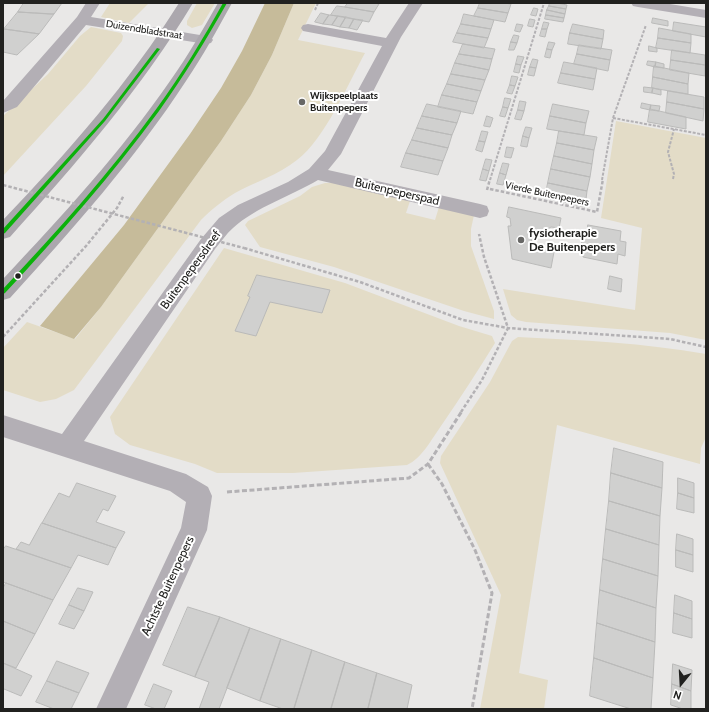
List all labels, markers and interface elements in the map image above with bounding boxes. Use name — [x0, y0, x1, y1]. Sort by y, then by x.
street label: Duizendbladstraat — [105, 18, 183, 42]
place label: Wijkspeelplaats Buitenpepers — [310, 90, 378, 114]
marker: Wijkspeelplaats Buitenpepers — [297, 97, 307, 107]
street label: Buitenpeperspad — [353, 175, 441, 209]
street label: Vierde Buitenpepers — [504, 179, 590, 209]
place label: fysiotherapie De Buitenpepers — [529, 226, 615, 254]
street label: Buitenpepersdreef — [158, 228, 224, 312]
marker: fysiotherapie De Buitenpepers — [516, 235, 526, 245]
unlabelled marker — [13, 271, 23, 281]
street label: Achtste Buitenpepers — [139, 534, 197, 638]
north arrow — [661, 664, 701, 704]
text: N — [671, 688, 683, 703]

